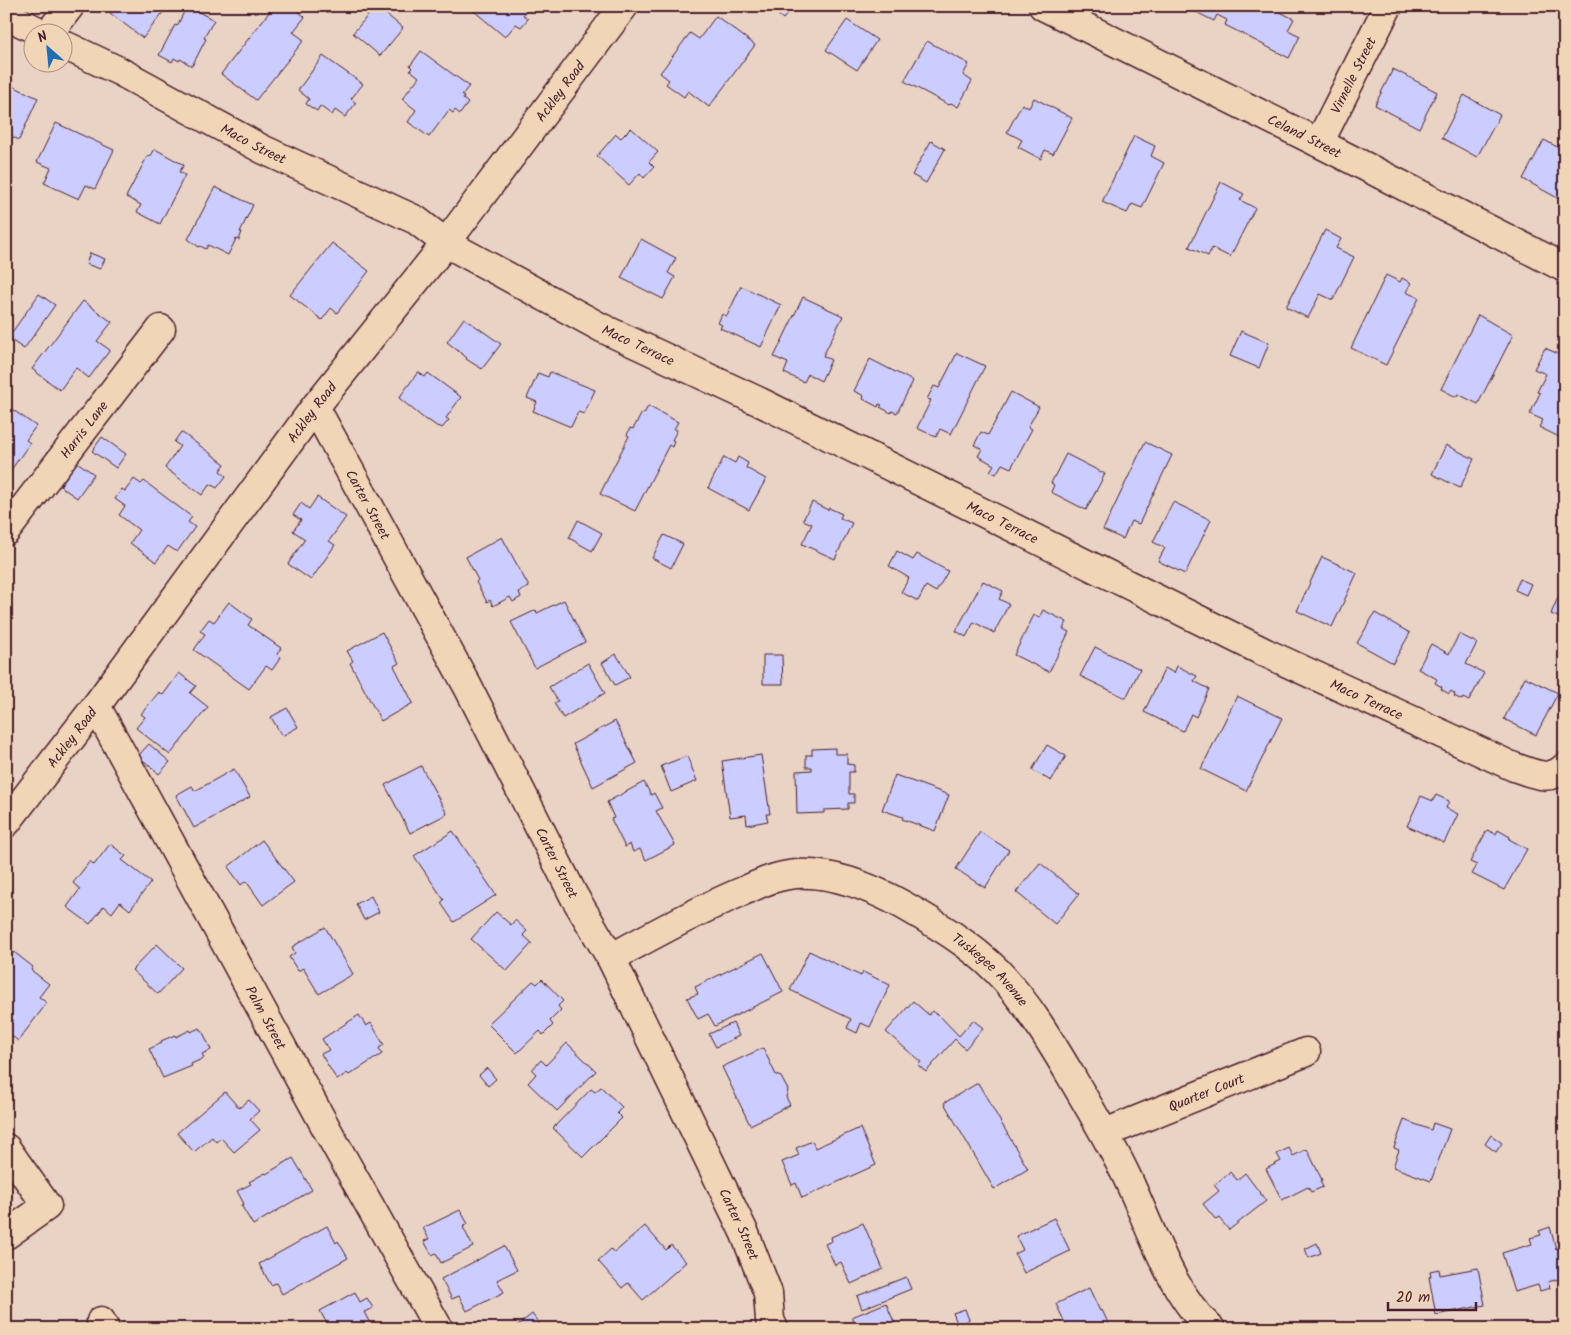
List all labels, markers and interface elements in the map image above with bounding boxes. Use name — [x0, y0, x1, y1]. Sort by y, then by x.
north arrow — [22, 22, 72, 72]
text: N — [34, 25, 52, 49]
street label: Virnelle Street — [1325, 33, 1383, 118]
street label: Ackley Road — [531, 56, 592, 127]
street label: Celand Street — [1263, 109, 1345, 165]
street label: Maco Street — [216, 118, 290, 171]
street label: Maco Terrace — [598, 319, 678, 373]
street label: Ackley Road — [282, 377, 343, 448]
street label: Harris Lane — [55, 396, 115, 464]
street label: Carter Street — [339, 466, 396, 545]
street label: Maco Terrace — [962, 496, 1042, 551]
street label: Maco Terrace — [1326, 674, 1407, 727]
street label: Ackley Road — [42, 702, 104, 773]
street label: Carter Street — [529, 824, 584, 903]
street label: Tuskegee Avenue — [947, 928, 1033, 1012]
street label: Palm Street — [239, 982, 292, 1055]
street label: Quarter Court — [1165, 1068, 1248, 1118]
street label: Carter Street — [712, 1185, 764, 1264]
scale bar — [1388, 1280, 1476, 1312]
text: 20 m — [1396, 1286, 1430, 1310]

